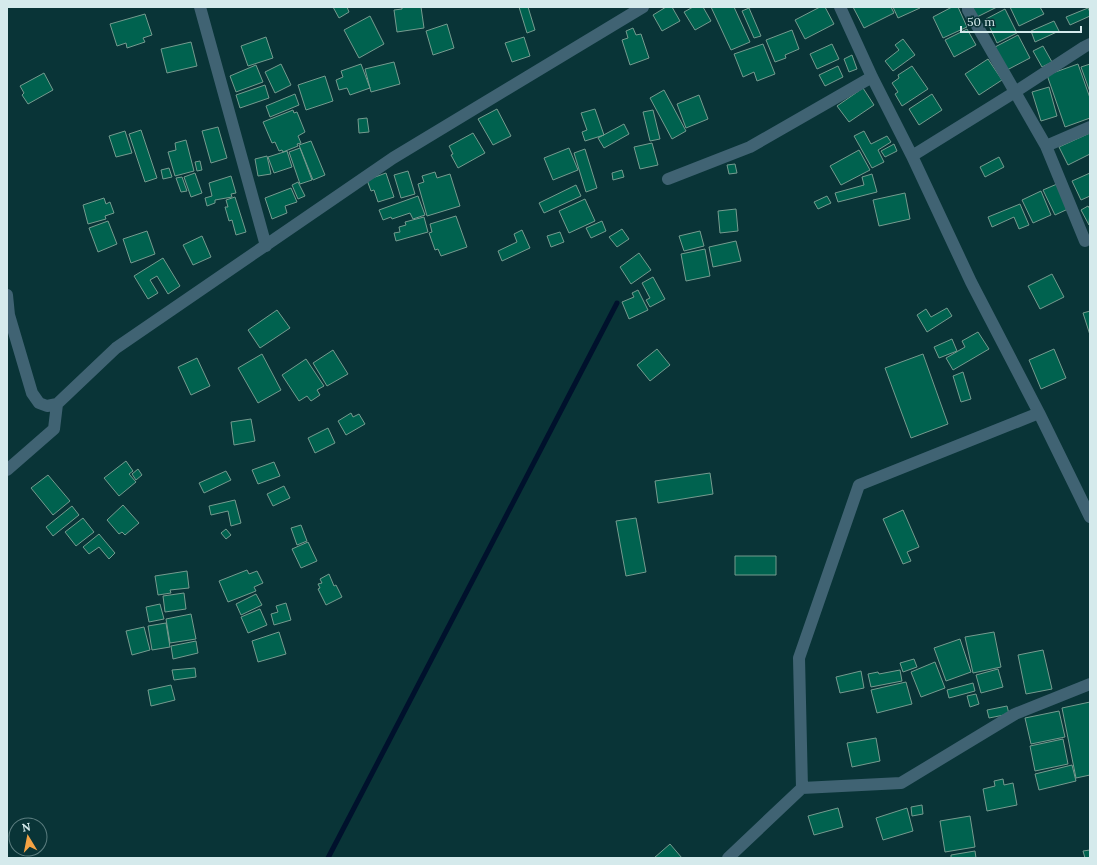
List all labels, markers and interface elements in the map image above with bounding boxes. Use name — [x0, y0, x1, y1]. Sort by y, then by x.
scale bar — [961, 8, 1081, 34]
text: 50 m — [967, 14, 995, 29]
north arrow — [8, 817, 48, 857]
text: N — [21, 819, 32, 835]

